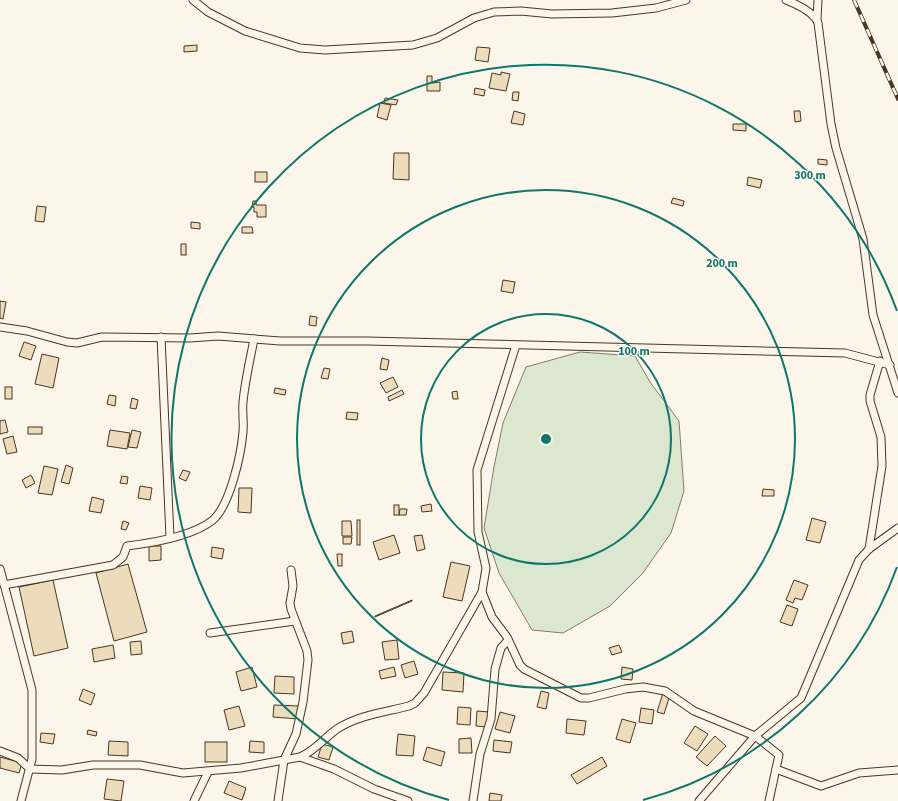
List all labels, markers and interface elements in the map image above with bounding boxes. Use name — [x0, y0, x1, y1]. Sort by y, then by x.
text: 300 m — [794, 167, 826, 184]
text: 200 m — [706, 255, 738, 272]
text: 100 m — [618, 343, 650, 360]
centre of rings — [539, 432, 553, 446]

